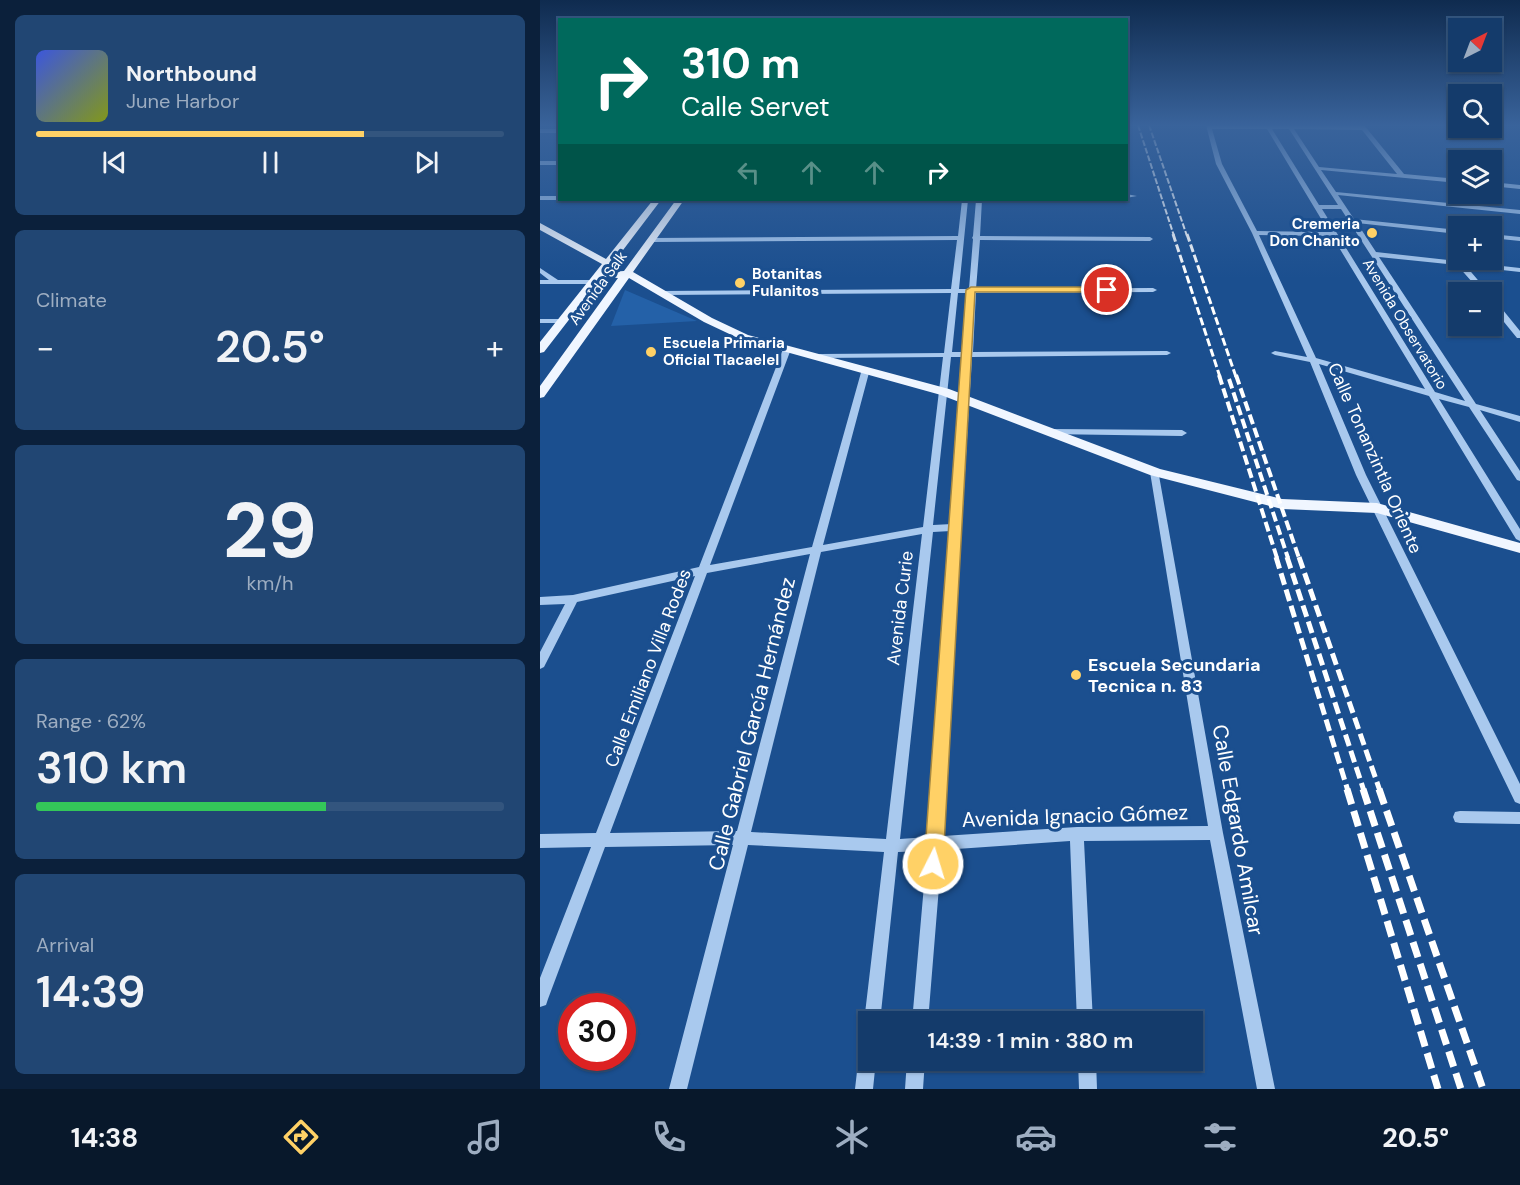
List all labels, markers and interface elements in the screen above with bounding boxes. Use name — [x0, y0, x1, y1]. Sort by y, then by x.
north arrow — [1448, 18, 1502, 72]
map controls — [1448, 18, 1502, 336]
text: 310 m — [681, 36, 800, 91]
icon: right — [582, 42, 660, 120]
text: Northbound — [126, 59, 257, 88]
button: search — [1448, 84, 1502, 138]
text: June Harbor — [126, 88, 239, 114]
text: Calle Servet — [681, 89, 830, 124]
icon: previous — [98, 146, 131, 179]
icon: pause — [254, 146, 287, 179]
icon: next — [410, 146, 443, 179]
button: layers — [1448, 150, 1502, 204]
icon: left — [732, 156, 765, 189]
icon: ahead — [795, 156, 828, 189]
icon: ahead — [858, 156, 891, 189]
icon: right — [921, 156, 954, 189]
place label: Cremeria Don Chanito — [1270, 214, 1360, 251]
button: + — [1448, 216, 1502, 270]
marker: Cremeria Don Chanito — [1365, 226, 1379, 240]
street label: Avenida Salk — [564, 247, 632, 329]
street label: Avenida Observatorio — [1358, 255, 1452, 393]
place label: Botanitas Fulanitos — [752, 264, 822, 301]
pin — [1081, 264, 1132, 315]
icon: arrive — [1090, 273, 1123, 306]
marker: Botanitas Fulanitos — [733, 276, 747, 290]
button: − — [1448, 282, 1502, 336]
text: Climate — [36, 287, 107, 313]
text: 20.5° — [215, 317, 325, 376]
text: − — [36, 326, 54, 369]
text: + — [486, 326, 504, 369]
place label: Escuela Primaria Oficial Tlacaelel — [663, 333, 785, 370]
marker: Escuela Primaria Oficial Tlacaelel — [644, 345, 658, 359]
street label: Calle Tonanzintla Oriente — [1322, 359, 1428, 557]
text: 29 — [223, 480, 317, 581]
street label: Avenida Curie — [881, 549, 919, 667]
street label: Calle Emiliano Villa Rodes — [599, 565, 697, 771]
text: km/h — [246, 570, 294, 596]
street label: Calle Gabriel García Hernández — [702, 574, 802, 874]
place label: Escuela Secundaria Tecnica n. 83 — [1088, 653, 1261, 698]
marker: Escuela Secundaria Tecnica n. 83 — [1069, 668, 1083, 682]
text: Range · 62% — [36, 708, 146, 734]
street label: Calle Edgardo Amilcar — [1206, 722, 1270, 938]
text: 310 km — [36, 738, 187, 797]
street label: Avenida Ignacio Gómez — [961, 798, 1189, 834]
position arrow — [901, 832, 965, 896]
text: Arrival — [36, 932, 94, 958]
text: 14:39 — [36, 962, 145, 1021]
speed limit sign: 30 — [558, 993, 636, 1071]
text: 14:39 · 1 min · 380 m — [928, 1026, 1133, 1055]
icon: directions — [280, 1116, 322, 1158]
icon: music — [464, 1116, 506, 1158]
icon: phone — [648, 1116, 690, 1158]
icon: climate — [831, 1116, 873, 1158]
icon: car — [1015, 1116, 1057, 1158]
icon: filters — [1199, 1116, 1241, 1158]
text: 14:38 — [71, 1120, 138, 1155]
text: 20.5° — [1382, 1120, 1449, 1155]

